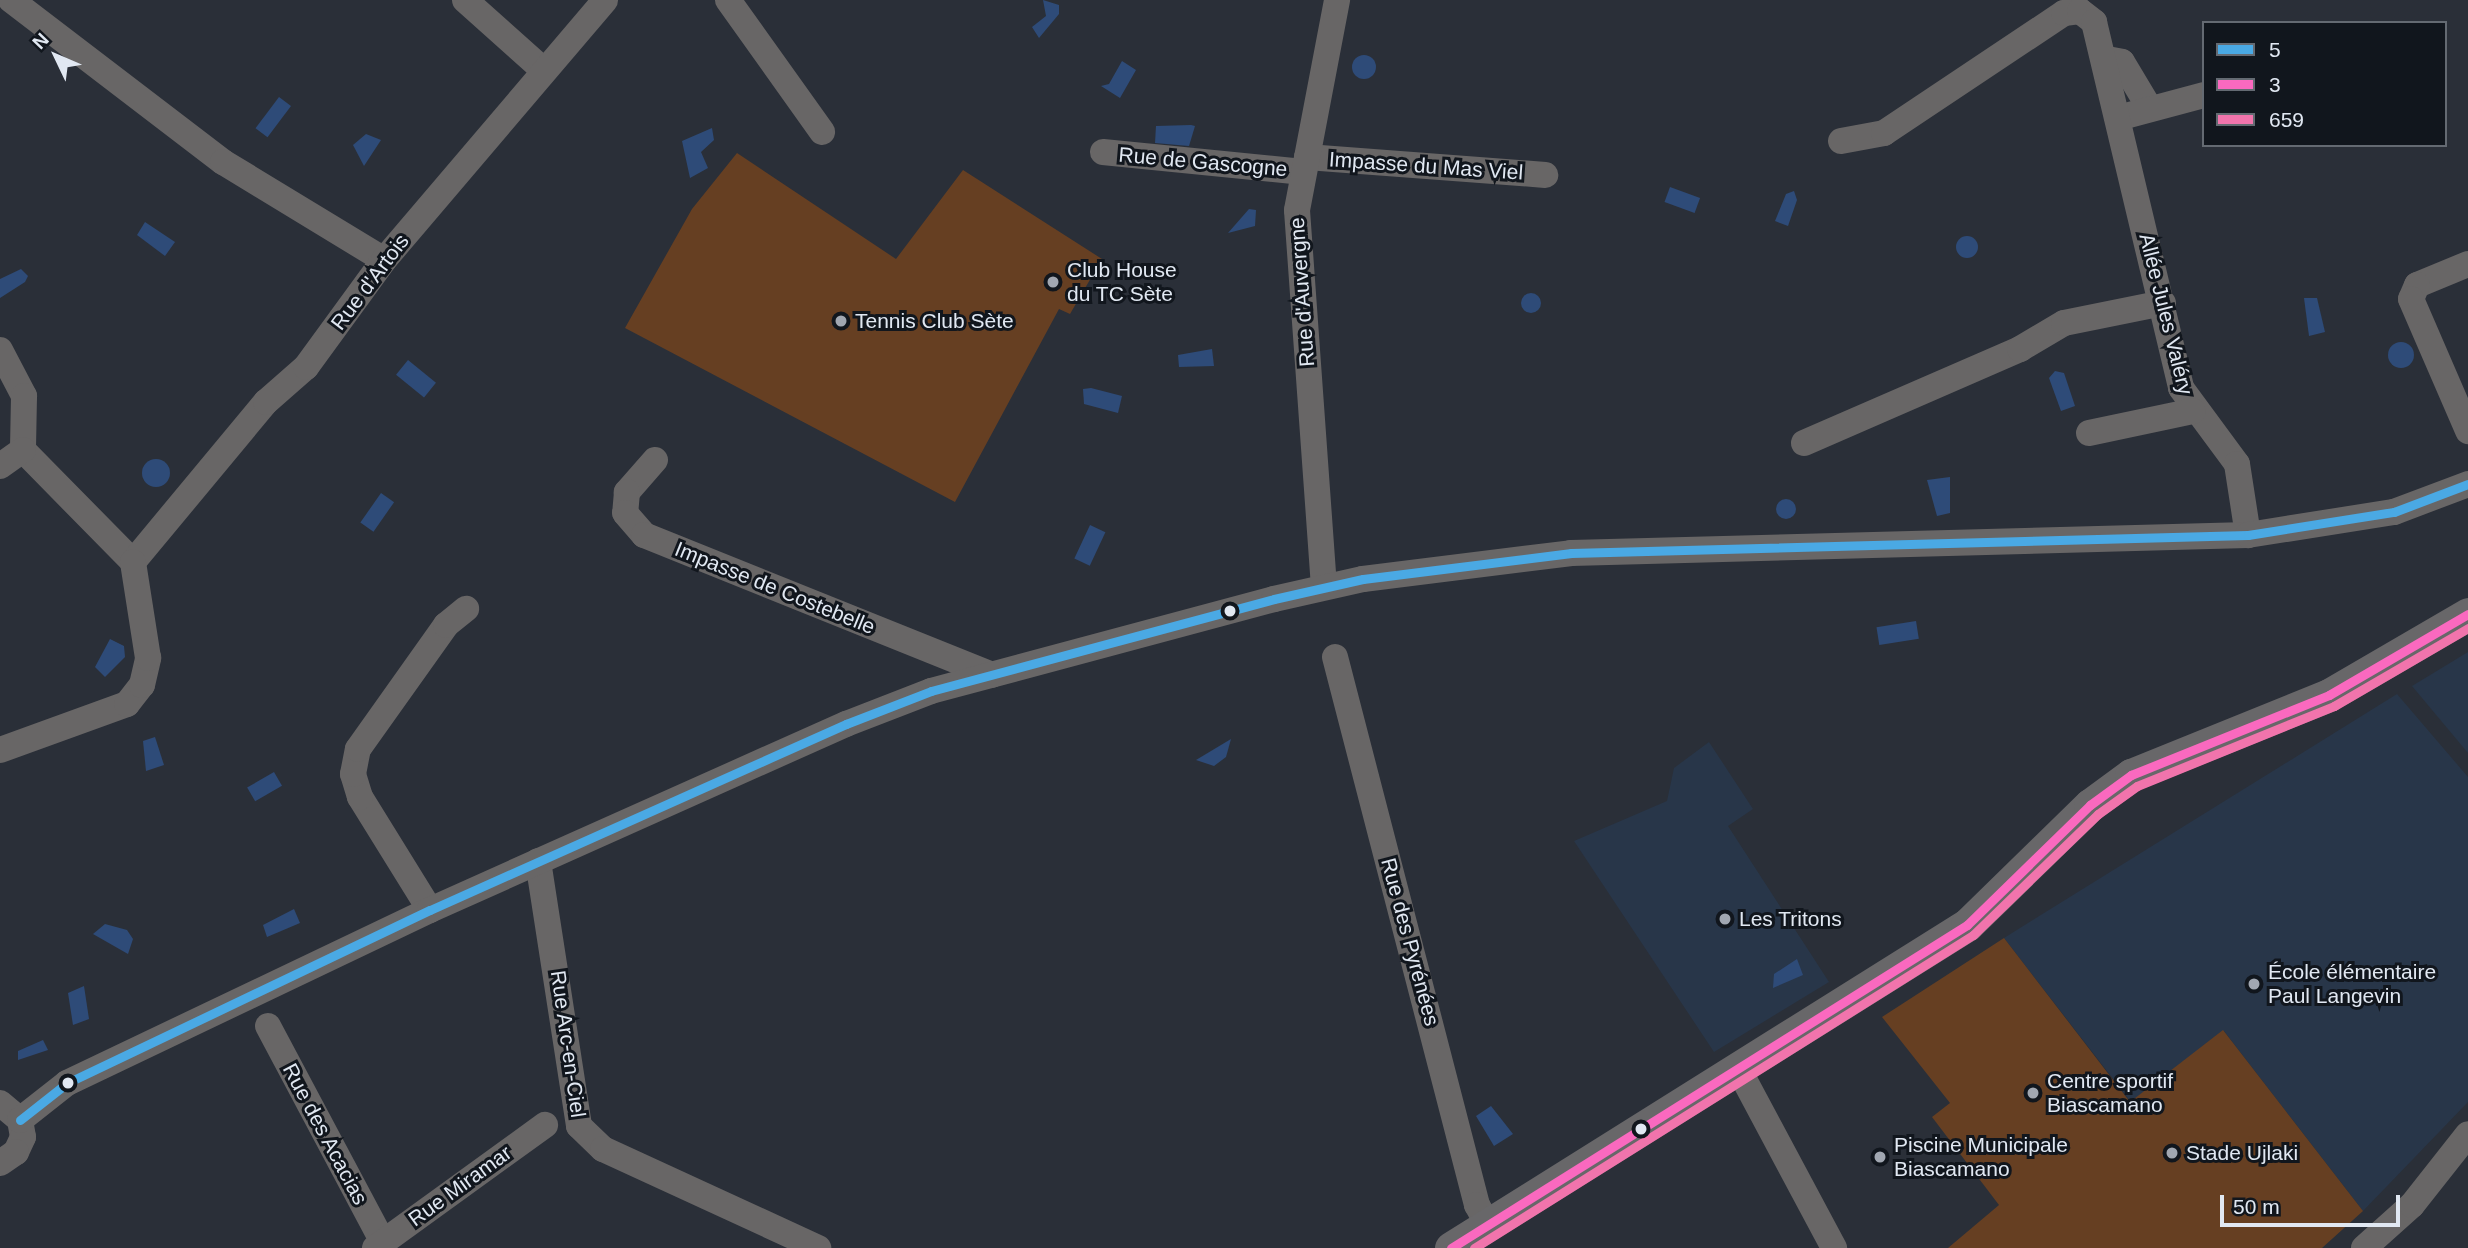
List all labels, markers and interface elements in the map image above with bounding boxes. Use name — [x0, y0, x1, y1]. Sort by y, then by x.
north arrow — [21, 21, 91, 91]
legend — [2202, 21, 2447, 147]
text: N — [28, 29, 53, 53]
text: 5 — [2269, 38, 2281, 61]
text: 3 — [2269, 73, 2281, 96]
text: 659 — [2269, 108, 2304, 131]
street label: Rue de Gascogne — [1118, 142, 1288, 182]
street label: Impasse du Mas Viel — [1328, 147, 1524, 185]
street label: Rue d'Auvergne — [1284, 216, 1320, 368]
street label: Rue d'Artois — [326, 229, 414, 335]
street label: Allée Jules Valéry — [2134, 231, 2198, 397]
place label: Club House du TC Sète — [1067, 257, 1177, 307]
marker: Club House du TC Sète — [1045, 274, 1061, 290]
place label: Tennis Club Sète — [855, 308, 1014, 334]
marker: Tennis Club Sète — [833, 313, 849, 329]
street label: Impasse de Costebelle — [671, 536, 879, 640]
unlabelled marker — [1223, 604, 1237, 618]
street label: Rue des Pyrénées — [1375, 855, 1445, 1029]
place label: Les Tritons — [1739, 906, 1842, 932]
marker: Les Tritons — [1717, 911, 1733, 927]
place label: École élémentaire Paul Langevin — [2268, 959, 2436, 1009]
street label: Rue Arc-en-Ciel — [545, 968, 591, 1120]
marker: École élémentaire Paul Langevin — [2246, 976, 2262, 992]
street label: Rue des Acacias — [277, 1059, 373, 1209]
place label: Centre sportif Biascamano — [2047, 1068, 2173, 1118]
unlabelled marker — [61, 1076, 75, 1090]
marker: Centre sportif Biascamano — [2025, 1085, 2041, 1101]
unlabelled marker — [1634, 1122, 1648, 1136]
place label: Piscine Municipale Biascamano — [1894, 1132, 2068, 1182]
street label: Rue Miramar — [404, 1140, 516, 1232]
place label: Stade Ujlaki — [2186, 1140, 2298, 1166]
marker: Stade Ujlaki — [2164, 1145, 2180, 1161]
marker: Piscine Municipale Biascamano — [1872, 1149, 1888, 1165]
scale bar — [2223, 1182, 2403, 1226]
text: 50 m — [2233, 1195, 2280, 1218]

